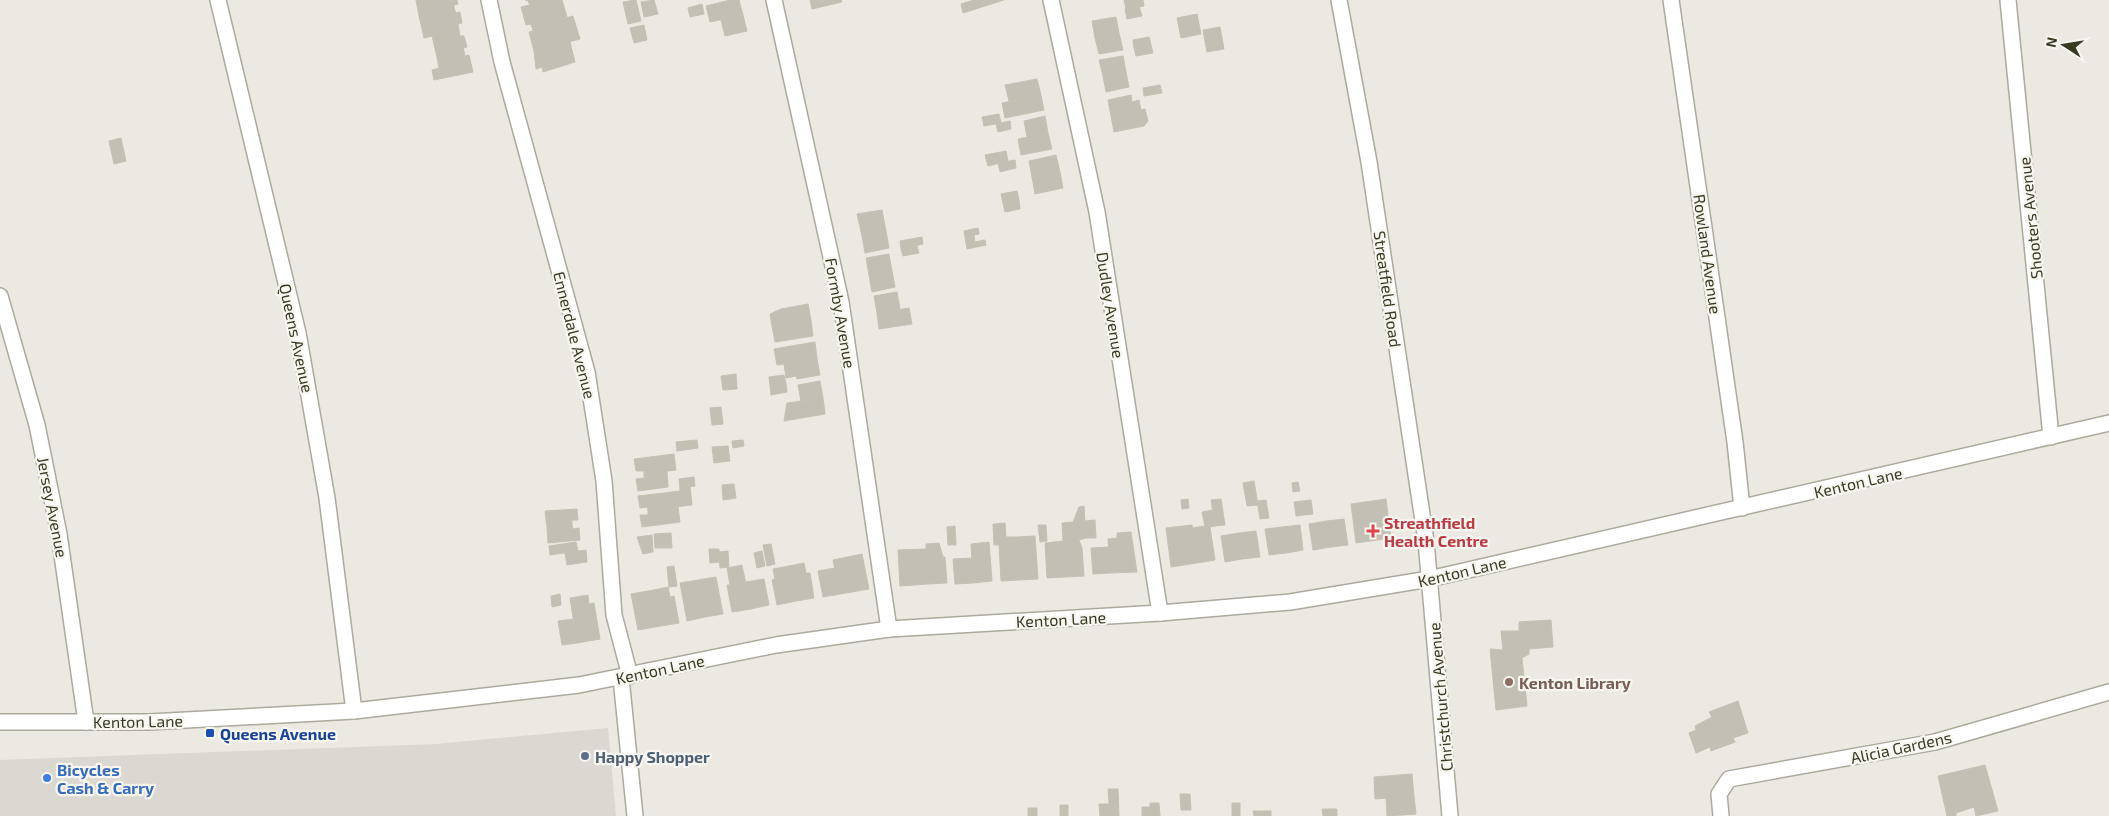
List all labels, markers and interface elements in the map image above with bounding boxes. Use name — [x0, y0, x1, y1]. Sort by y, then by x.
north arrow — [2039, 20, 2089, 70]
text: N — [2041, 35, 2060, 49]
street label: Shooters Avenue — [2014, 156, 2046, 280]
street label: Rowland Avenue — [1690, 193, 1726, 315]
street label: Streatfield Road — [1370, 230, 1406, 348]
street label: Dudley Avenue — [1093, 251, 1129, 359]
street label: Formby Avenue — [822, 256, 860, 370]
street label: Ennerdale Avenue — [550, 269, 600, 401]
street label: Queens Avenue — [275, 282, 318, 395]
street label: Jersey Avenue — [34, 455, 72, 559]
street label: Kenton Lane — [1812, 463, 1904, 501]
place label: Streathfield Health Centre — [1384, 513, 1488, 550]
marker: Streathfield Health Centre — [1366, 524, 1380, 538]
street label: Kenton Lane — [1416, 552, 1508, 590]
street label: Kenton Lane — [1016, 607, 1106, 631]
street label: Christchurch Avenue — [1424, 622, 1456, 772]
street label: Kenton Lane — [614, 650, 706, 688]
place label: Kenton Library — [1519, 673, 1631, 693]
marker: Kenton Library — [1503, 676, 1515, 688]
street label: Kenton Lane — [93, 711, 183, 731]
place label: Queens Avenue — [220, 724, 336, 744]
marker: Queens Avenue — [204, 727, 216, 739]
street label: Alicia Gardens — [1849, 727, 1953, 767]
place label: Happy Shopper — [595, 747, 710, 767]
marker: Happy Shopper — [579, 750, 591, 762]
place label: Bicycles Cash & Carry — [57, 760, 154, 798]
marker: Bicycles Cash & Carry — [41, 772, 53, 784]

